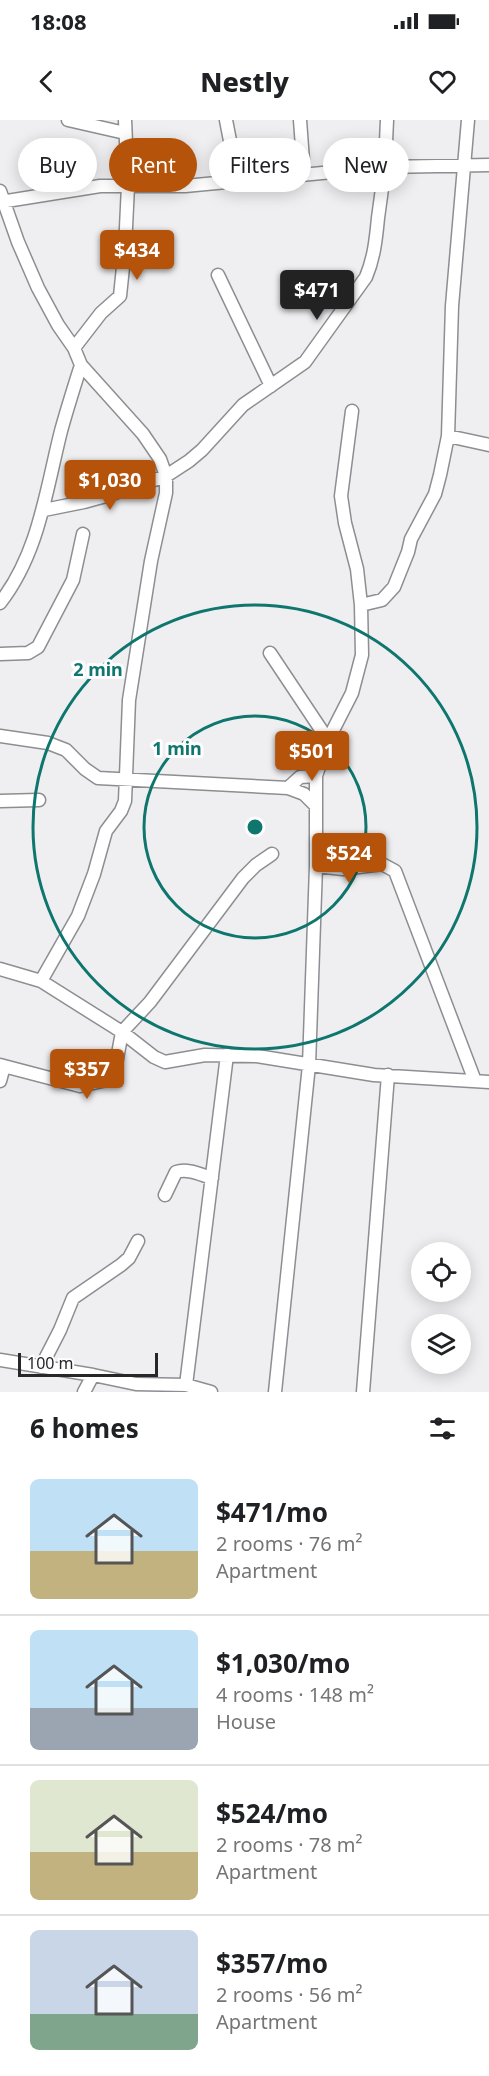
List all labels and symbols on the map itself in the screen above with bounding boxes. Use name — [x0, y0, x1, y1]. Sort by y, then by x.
pin: $434 — [101, 230, 173, 281]
pin: $471 — [281, 270, 353, 321]
pin: $1,030 — [61, 460, 159, 511]
text: 2 min — [73, 657, 123, 681]
pin: $501 — [276, 731, 348, 782]
text: 1 min — [152, 736, 202, 760]
centre of rings — [245, 817, 265, 837]
pin: $524 — [313, 833, 385, 884]
pin: $357 — [51, 1049, 123, 1100]
scale bar — [18, 1350, 158, 1378]

